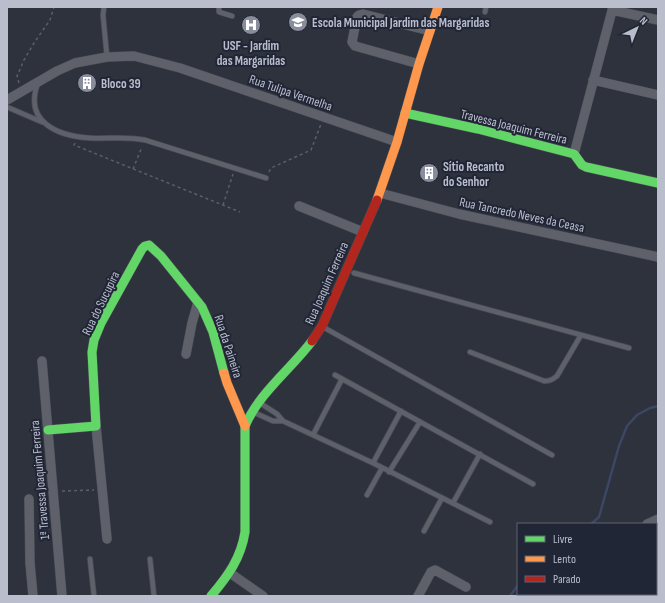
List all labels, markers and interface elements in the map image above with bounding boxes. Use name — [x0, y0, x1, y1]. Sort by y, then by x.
north arrow — [617, 8, 657, 48]
school or university icon: Escola Municipal Jardim das Margaridas — [287, 11, 309, 33]
hospital icon: USF - Jardim das Margaridas — [240, 14, 262, 36]
text: N — [637, 14, 650, 28]
place label: Escola Municipal Jardim das Margaridas — [312, 15, 489, 31]
place label: USF - Jardim das Margaridas — [217, 38, 285, 69]
street label: Rua Tulipa Vermelha — [247, 71, 334, 115]
building icon: Bloco 39 — [76, 72, 98, 94]
place label: Bloco 39 — [101, 76, 141, 92]
street label: Travessa Joaquim Ferreira — [459, 106, 569, 148]
place label: Sítio Recanto do Senhor — [443, 159, 505, 190]
building icon: Sítio Recanto do Senhor — [418, 162, 440, 184]
street label: Rua Tancredo Neves da Ceasa — [458, 194, 586, 236]
street label: Rua Joaquim Ferreira — [302, 240, 352, 327]
street label: Rua do Sucupira — [79, 269, 123, 338]
street label: Rua da Paineira — [210, 313, 246, 380]
street label: 1ª Travessa Joaquim Ferreira — [27, 420, 53, 540]
legend — [517, 523, 657, 595]
text: Livre — [553, 532, 573, 547]
text: Lento — [553, 552, 576, 567]
text: Parado — [553, 572, 580, 587]

